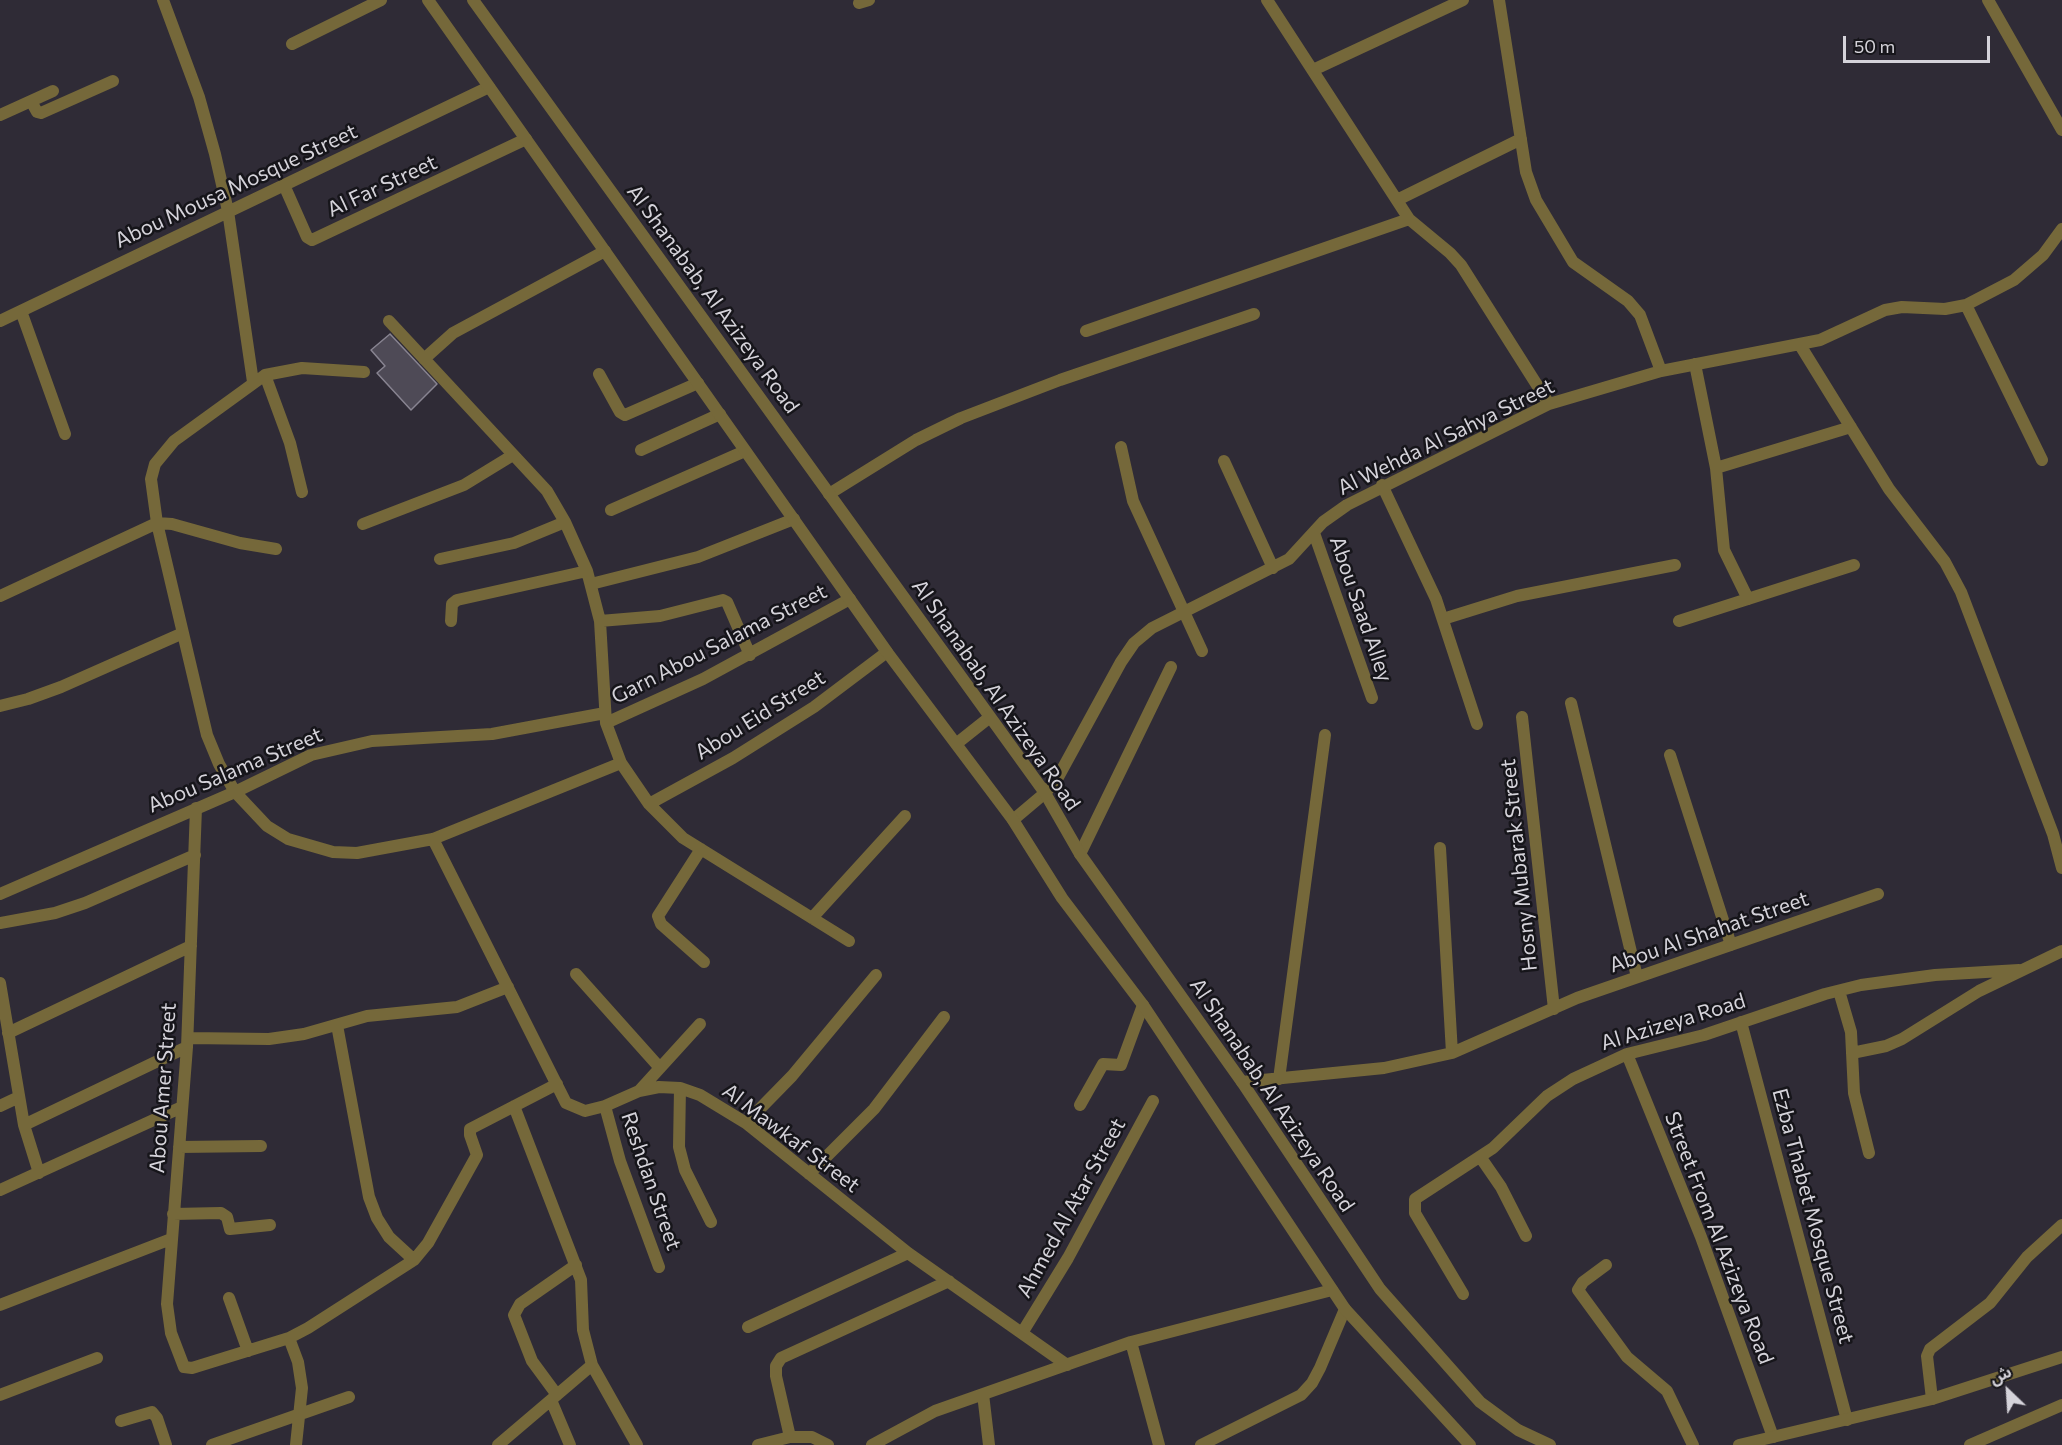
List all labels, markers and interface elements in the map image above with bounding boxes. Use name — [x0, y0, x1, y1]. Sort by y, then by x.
scale bar — [1846, 24, 1993, 62]
text: 50 m — [1854, 35, 1895, 57]
street label: Abou Mousa Mosque Street — [111, 119, 361, 253]
street label: Al Far Street — [323, 150, 441, 222]
street label: Al Shanabab, Al Azizeya Road — [622, 180, 804, 418]
street label: Al Wehda Al Sahya Street — [1334, 374, 1558, 500]
street label: Abou Saad Alley — [1324, 533, 1398, 685]
street label: Al Shanabab, Al Azizeya Road — [906, 575, 1086, 815]
street label: Garn Abou Salama Street — [607, 579, 831, 709]
street label: Abou Eid Street — [690, 665, 830, 765]
street label: Abou Salama Street — [144, 722, 326, 818]
street label: Hosny Mubarak Street — [1495, 758, 1543, 972]
street label: Abou Al Shahat Street — [1606, 886, 1812, 978]
street label: Al Shanabab, Al Azizeya Road — [1184, 973, 1360, 1217]
street label: Al Azizeya Road — [1598, 988, 1748, 1056]
street label: Abou Amer Street — [144, 1002, 182, 1174]
street label: Al Mawkaf Street — [717, 1078, 865, 1198]
street label: Ezba Thabet Mosque Street — [1767, 1086, 1859, 1346]
street label: Street From Al Azizeya Road — [1659, 1108, 1779, 1368]
street label: Reshdan Street — [616, 1109, 686, 1253]
street label: Ahmed Al Atar Street — [1011, 1114, 1131, 1302]
north arrow — [1978, 1361, 2038, 1421]
text: ش — [1986, 1361, 2014, 1387]

